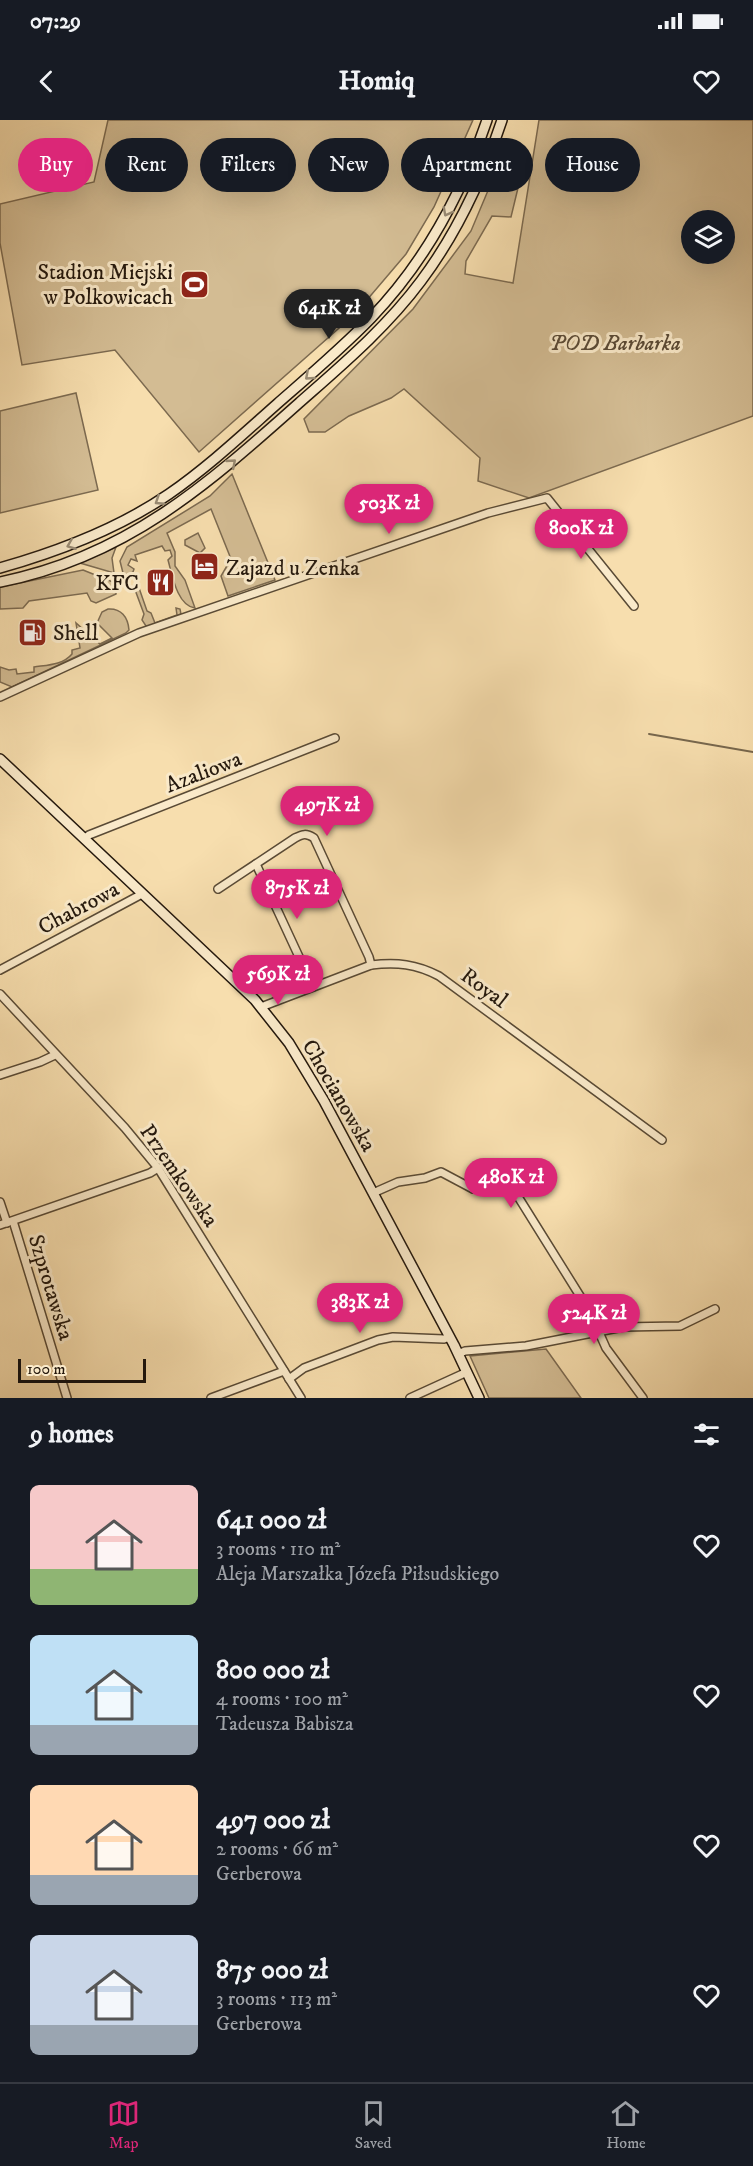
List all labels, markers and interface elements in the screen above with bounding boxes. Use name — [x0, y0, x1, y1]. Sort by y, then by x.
text: 07:29 — [30, 8, 81, 35]
text: Homiq — [339, 64, 415, 98]
icon: back — [30, 65, 63, 98]
icon: heart — [690, 65, 723, 98]
chip: Buy — [18, 138, 93, 192]
chip: Rent — [105, 138, 188, 192]
chip: Filters — [200, 138, 296, 192]
chip: New — [308, 138, 389, 192]
chip: Apartment — [401, 138, 533, 192]
chip: House — [545, 138, 640, 192]
one-way arrow — [443, 206, 454, 216]
map controls — [681, 210, 735, 264]
button: layers — [681, 210, 735, 264]
place label: Stadion Miejski w Polkowicach — [37, 259, 173, 311]
sports icon: Stadion Miejski w Polkowicach — [178, 268, 210, 300]
pin: 641K zł — [274, 289, 384, 340]
text: 641K zł — [298, 296, 360, 321]
park label: POD Barbarka — [549, 330, 681, 357]
one-way arrow — [305, 369, 315, 380]
one-way arrow — [225, 459, 236, 470]
pin: 503K zł — [334, 484, 444, 535]
text: 503K zł — [358, 491, 420, 516]
one-way arrow — [155, 493, 165, 505]
pin: 800K zł — [526, 509, 636, 560]
text: 800K zł — [549, 516, 613, 541]
one-way arrow — [66, 538, 77, 550]
hotel icon: Zajazd u Zenka — [189, 551, 221, 583]
place label: Zajazd u Zenka — [226, 555, 360, 582]
restaurant icon: KFC — [144, 566, 176, 598]
place label: KFC — [95, 570, 139, 597]
fuel station icon: Shell — [16, 616, 48, 648]
place label: Shell — [53, 620, 99, 647]
street label: Azaliowa — [162, 745, 246, 799]
pin: 497K zł — [272, 786, 382, 837]
text: 497K zł — [294, 793, 360, 818]
pin: 875K zł — [242, 869, 352, 920]
street label: Chabrowa — [34, 875, 124, 941]
text: 875K zł — [265, 876, 329, 901]
pin: 569K zł — [223, 955, 333, 1006]
text: 569K zł — [246, 962, 310, 987]
street label: Royal — [455, 962, 513, 1015]
street label: Chocianowska — [296, 1035, 382, 1157]
street label: Przemkowska — [134, 1119, 224, 1233]
pin: 480K zł — [456, 1158, 566, 1209]
text: 480K zł — [478, 1165, 544, 1190]
street label: Szprotawska — [22, 1231, 80, 1344]
pin: 383K zł — [305, 1283, 415, 1334]
text: 383K zł — [331, 1290, 389, 1315]
pin: 524K zł — [539, 1294, 649, 1345]
text: 524K zł — [562, 1301, 626, 1326]
scale bar — [18, 1356, 146, 1384]
text: 100 m — [27, 1359, 66, 1379]
text: 9 homes — [30, 1418, 114, 1451]
icon: filters — [690, 1418, 723, 1451]
text: 641 000 zł — [216, 1504, 326, 1537]
icon: home — [78, 1509, 150, 1581]
icon: heart — [690, 1529, 723, 1562]
text: 3 rooms · 110 m² — [216, 1537, 340, 1562]
text: Aleja Marszałka Józefa Piłsudskiego — [216, 1562, 499, 1587]
text: 800 000 zł — [216, 1654, 329, 1687]
icon: home — [78, 1659, 150, 1731]
icon: heart — [690, 1679, 723, 1712]
text: 4 rooms · 100 m² — [216, 1687, 348, 1712]
text: Tadeusza Babisza — [216, 1712, 353, 1737]
text: 497 000 zł — [216, 1804, 330, 1837]
icon: home — [78, 1809, 150, 1881]
icon: heart — [690, 1829, 723, 1862]
text: 2 rooms · 66 m² — [216, 1837, 338, 1862]
text: Gerberowa — [216, 1862, 302, 1887]
text: 875 000 zł — [216, 1954, 328, 1987]
icon: home — [78, 1959, 150, 2031]
icon: heart — [690, 1979, 723, 2012]
text: 3 rooms · 113 m² — [216, 1987, 337, 2012]
text: Gerberowa — [216, 2012, 302, 2037]
tab: Map — [107, 2097, 140, 2153]
tab: Saved — [355, 2097, 392, 2153]
tab: Home — [606, 2097, 646, 2153]

